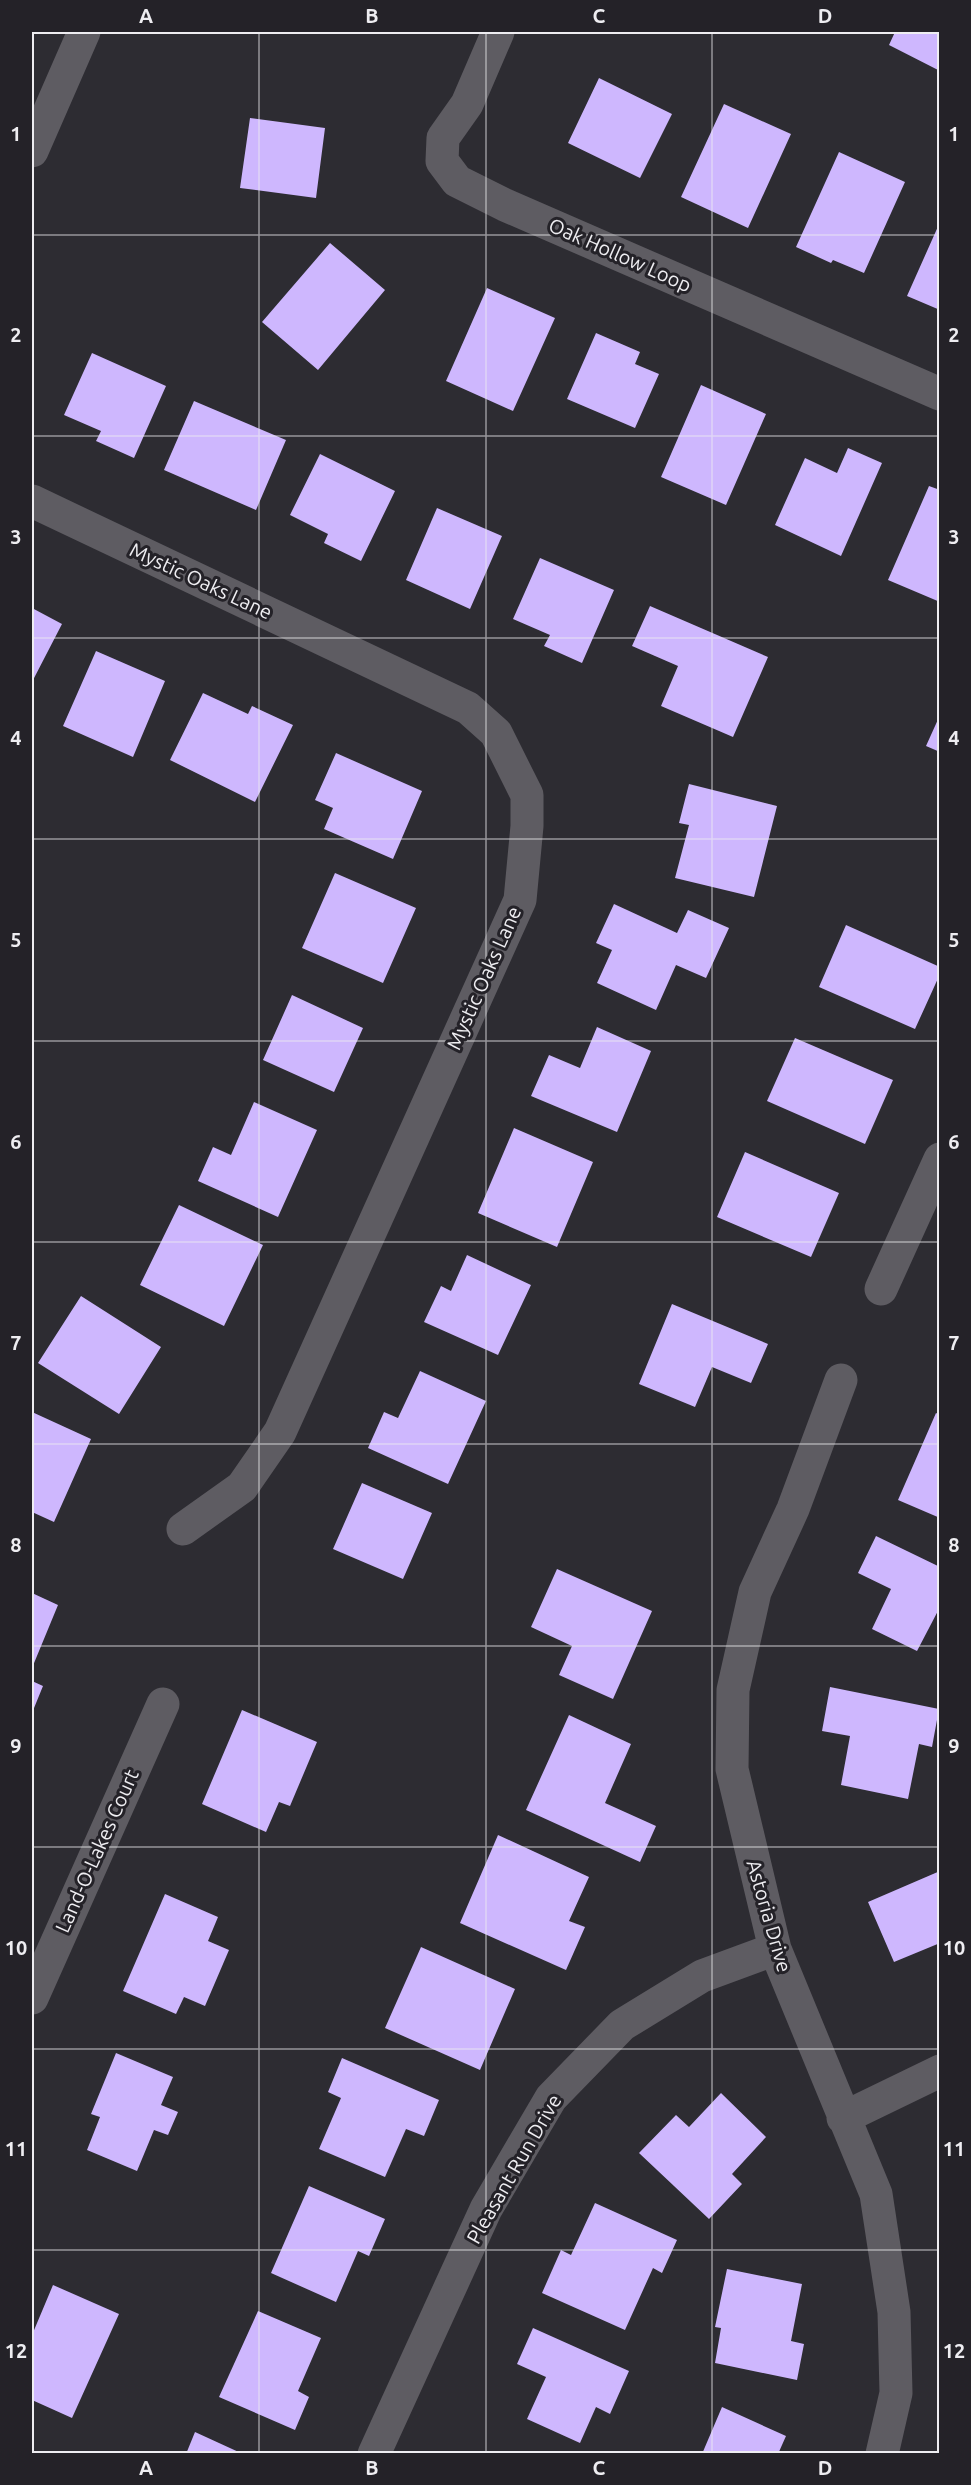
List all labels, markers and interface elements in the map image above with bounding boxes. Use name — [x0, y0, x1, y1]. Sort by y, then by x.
text: A — [139, 4, 153, 27]
text: B — [365, 4, 379, 27]
text: C — [593, 4, 606, 27]
text: D — [818, 4, 832, 27]
text: 1 — [10, 122, 22, 145]
text: 1 — [948, 122, 960, 145]
street label: Oak Hollow Loop — [545, 213, 695, 296]
text: 2 — [10, 323, 22, 346]
text: 2 — [948, 323, 960, 346]
text: 3 — [10, 525, 22, 548]
text: 3 — [948, 525, 960, 548]
street label: Mystic Oaks Lane — [126, 537, 276, 624]
text: 4 — [10, 726, 22, 749]
text: 4 — [948, 726, 960, 749]
street label: Mystic Oaks Lane — [442, 903, 525, 1053]
text: 5 — [10, 928, 22, 951]
text: 5 — [948, 928, 960, 951]
text: 6 — [10, 1130, 22, 1153]
text: 6 — [948, 1130, 960, 1153]
text: 7 — [10, 1331, 22, 1354]
text: 7 — [948, 1331, 960, 1354]
text: 8 — [10, 1533, 22, 1556]
text: 8 — [948, 1533, 960, 1556]
text: 9 — [10, 1734, 22, 1757]
text: 9 — [948, 1734, 960, 1757]
street label: Land-O-Lakes Court — [50, 1766, 143, 1936]
street label: Astoria Drive — [742, 1857, 797, 1975]
text: 10 — [5, 1936, 27, 1959]
text: 10 — [943, 1936, 965, 1959]
street label: Pleasant Run Drive — [461, 2090, 566, 2247]
text: 11 — [5, 2137, 27, 2160]
text: 11 — [943, 2137, 965, 2160]
text: 12 — [5, 2339, 27, 2362]
text: 12 — [943, 2339, 965, 2362]
text: A — [139, 2456, 153, 2479]
text: B — [365, 2456, 379, 2479]
text: C — [593, 2456, 606, 2479]
text: D — [818, 2456, 832, 2479]

